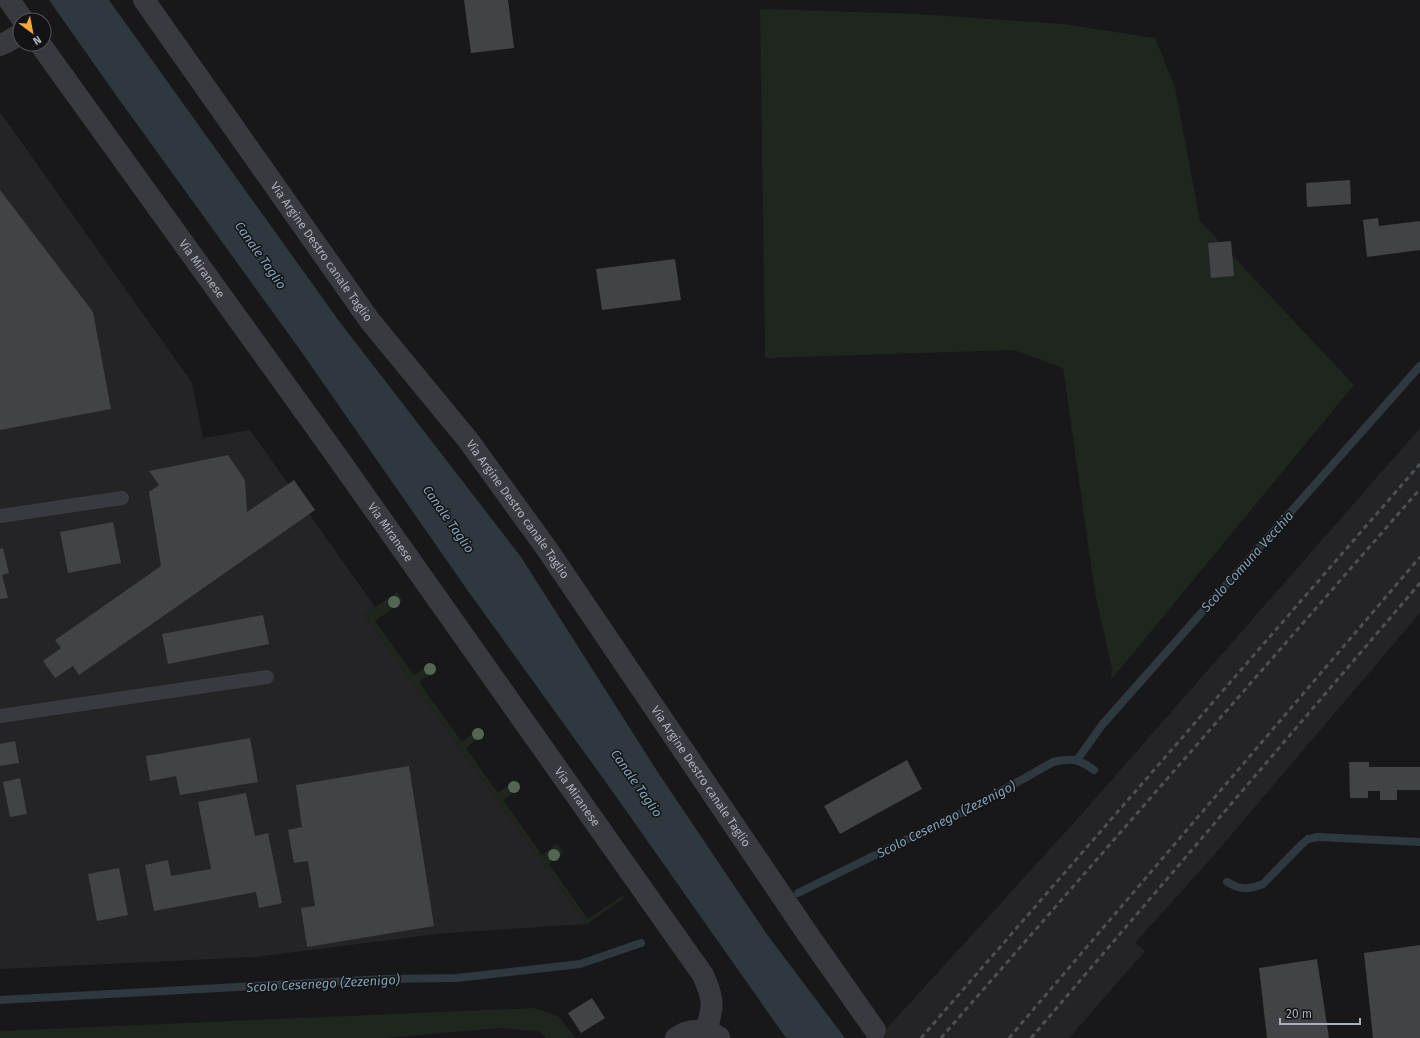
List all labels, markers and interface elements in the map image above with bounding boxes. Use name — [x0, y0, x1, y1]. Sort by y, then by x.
north arrow — [12, 12, 52, 52]
text: N — [30, 33, 44, 48]
street label: Via Argine Destro canale Taglio — [267, 179, 375, 324]
water label: Canale Taglio — [232, 219, 289, 292]
street label: Via Miranese — [176, 237, 228, 301]
street label: Via Argine Destro canale Taglio — [463, 437, 572, 581]
water label: Canale Taglio — [420, 483, 477, 556]
street label: Via Miranese — [365, 500, 416, 565]
water label: Scolo Comuna Vecchia — [1198, 508, 1297, 616]
street label: Via Argine Destro canale Taglio — [648, 703, 754, 850]
water label: Canale Taglio — [608, 747, 665, 820]
street label: Via Miranese — [552, 765, 603, 829]
water label: Scolo Cesenego (Zezenigo) — [873, 778, 1018, 861]
water label: Scolo Cesenego (Zezenigo) — [245, 972, 400, 995]
scale bar — [1280, 1000, 1360, 1026]
text: 20 m — [1286, 1007, 1312, 1021]

